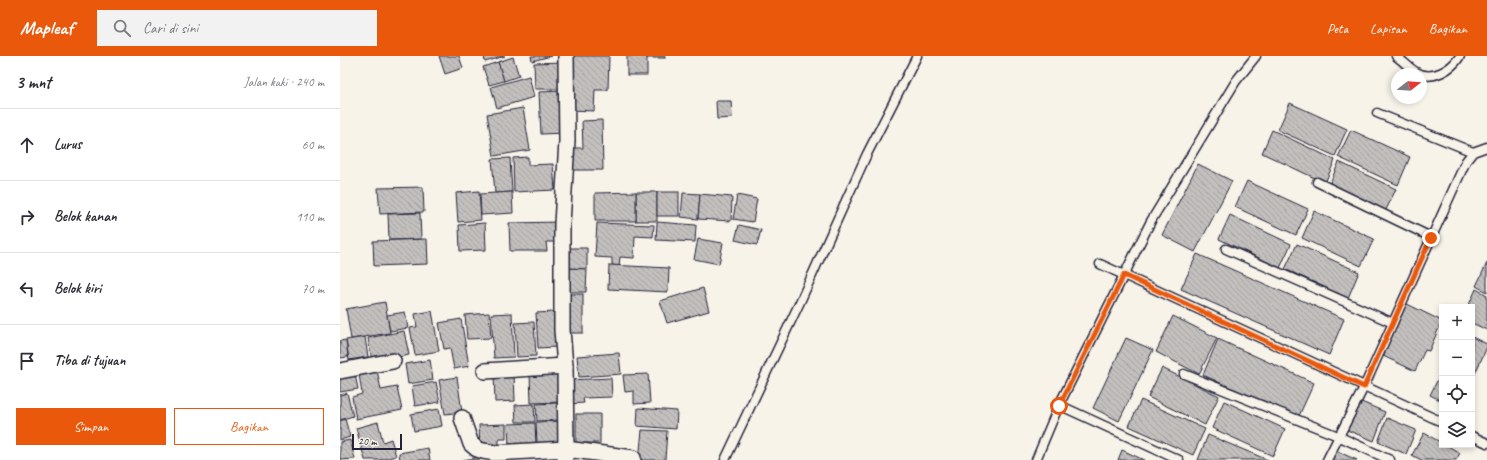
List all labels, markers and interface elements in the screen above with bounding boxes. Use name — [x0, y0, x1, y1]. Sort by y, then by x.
search box — [97, 10, 377, 46]
text: Mapleaf — [20, 16, 73, 40]
icon: search — [111, 17, 133, 39]
text: Cari di sini — [143, 19, 198, 38]
text: Peta — [1327, 20, 1348, 37]
text: Lapisan — [1370, 20, 1407, 37]
text: Bagikan — [1429, 20, 1467, 37]
north arrow — [1391, 68, 1427, 104]
text: 3 mnt — [16, 72, 51, 93]
text: Jalan kaki · 240 m — [244, 74, 324, 90]
icon: ahead — [16, 134, 38, 156]
text: Lurus — [54, 135, 82, 154]
text: 60 m — [302, 137, 324, 153]
icon: right — [16, 206, 38, 228]
text: Belok kanan — [54, 207, 117, 226]
text: 110 m — [296, 209, 324, 225]
route end — [1422, 229, 1440, 247]
icon: left — [16, 278, 38, 300]
text: Belok kiri — [54, 279, 101, 298]
text: 70 m — [302, 281, 324, 297]
map controls — [1439, 304, 1475, 448]
button: + — [1439, 304, 1475, 340]
button: − — [1439, 340, 1475, 376]
icon: arrive — [16, 350, 38, 372]
text: Tiba di tujuan — [54, 351, 125, 370]
button: locate — [1439, 376, 1475, 412]
route start — [1050, 397, 1068, 415]
button: Simpan — [16, 408, 166, 445]
button: Bagikan — [174, 408, 324, 445]
button: layers — [1439, 412, 1475, 448]
scale bar — [352, 432, 402, 451]
text: 20 m — [358, 434, 377, 448]

